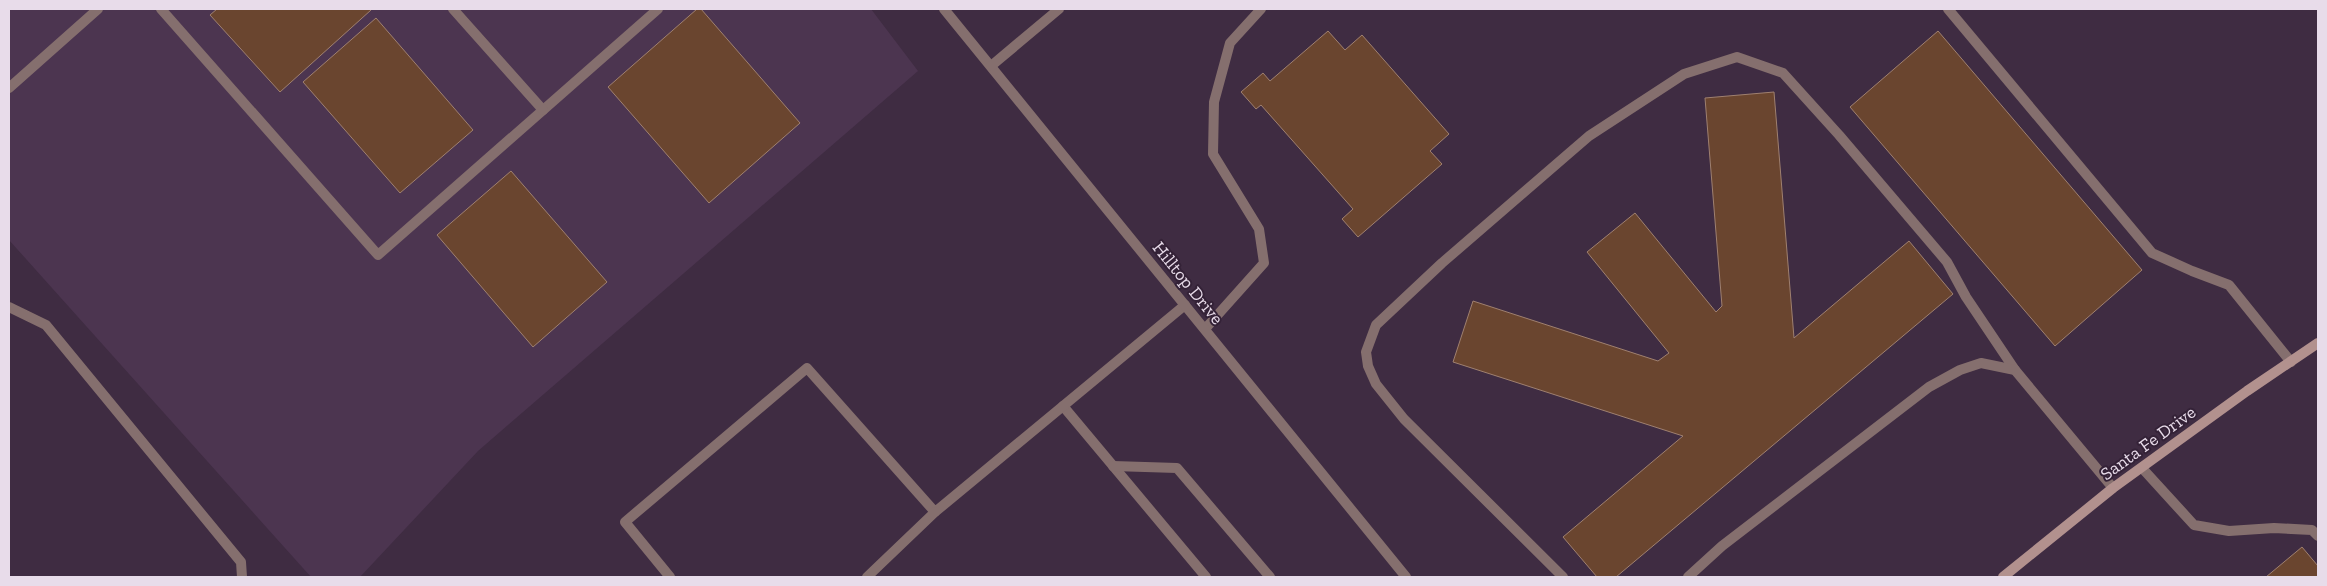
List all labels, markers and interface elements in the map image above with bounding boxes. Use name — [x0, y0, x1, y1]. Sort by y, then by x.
street label: Hilltop Drive — [1148, 237, 1228, 329]
street label: Santa Fe Drive — [2096, 401, 2200, 485]

